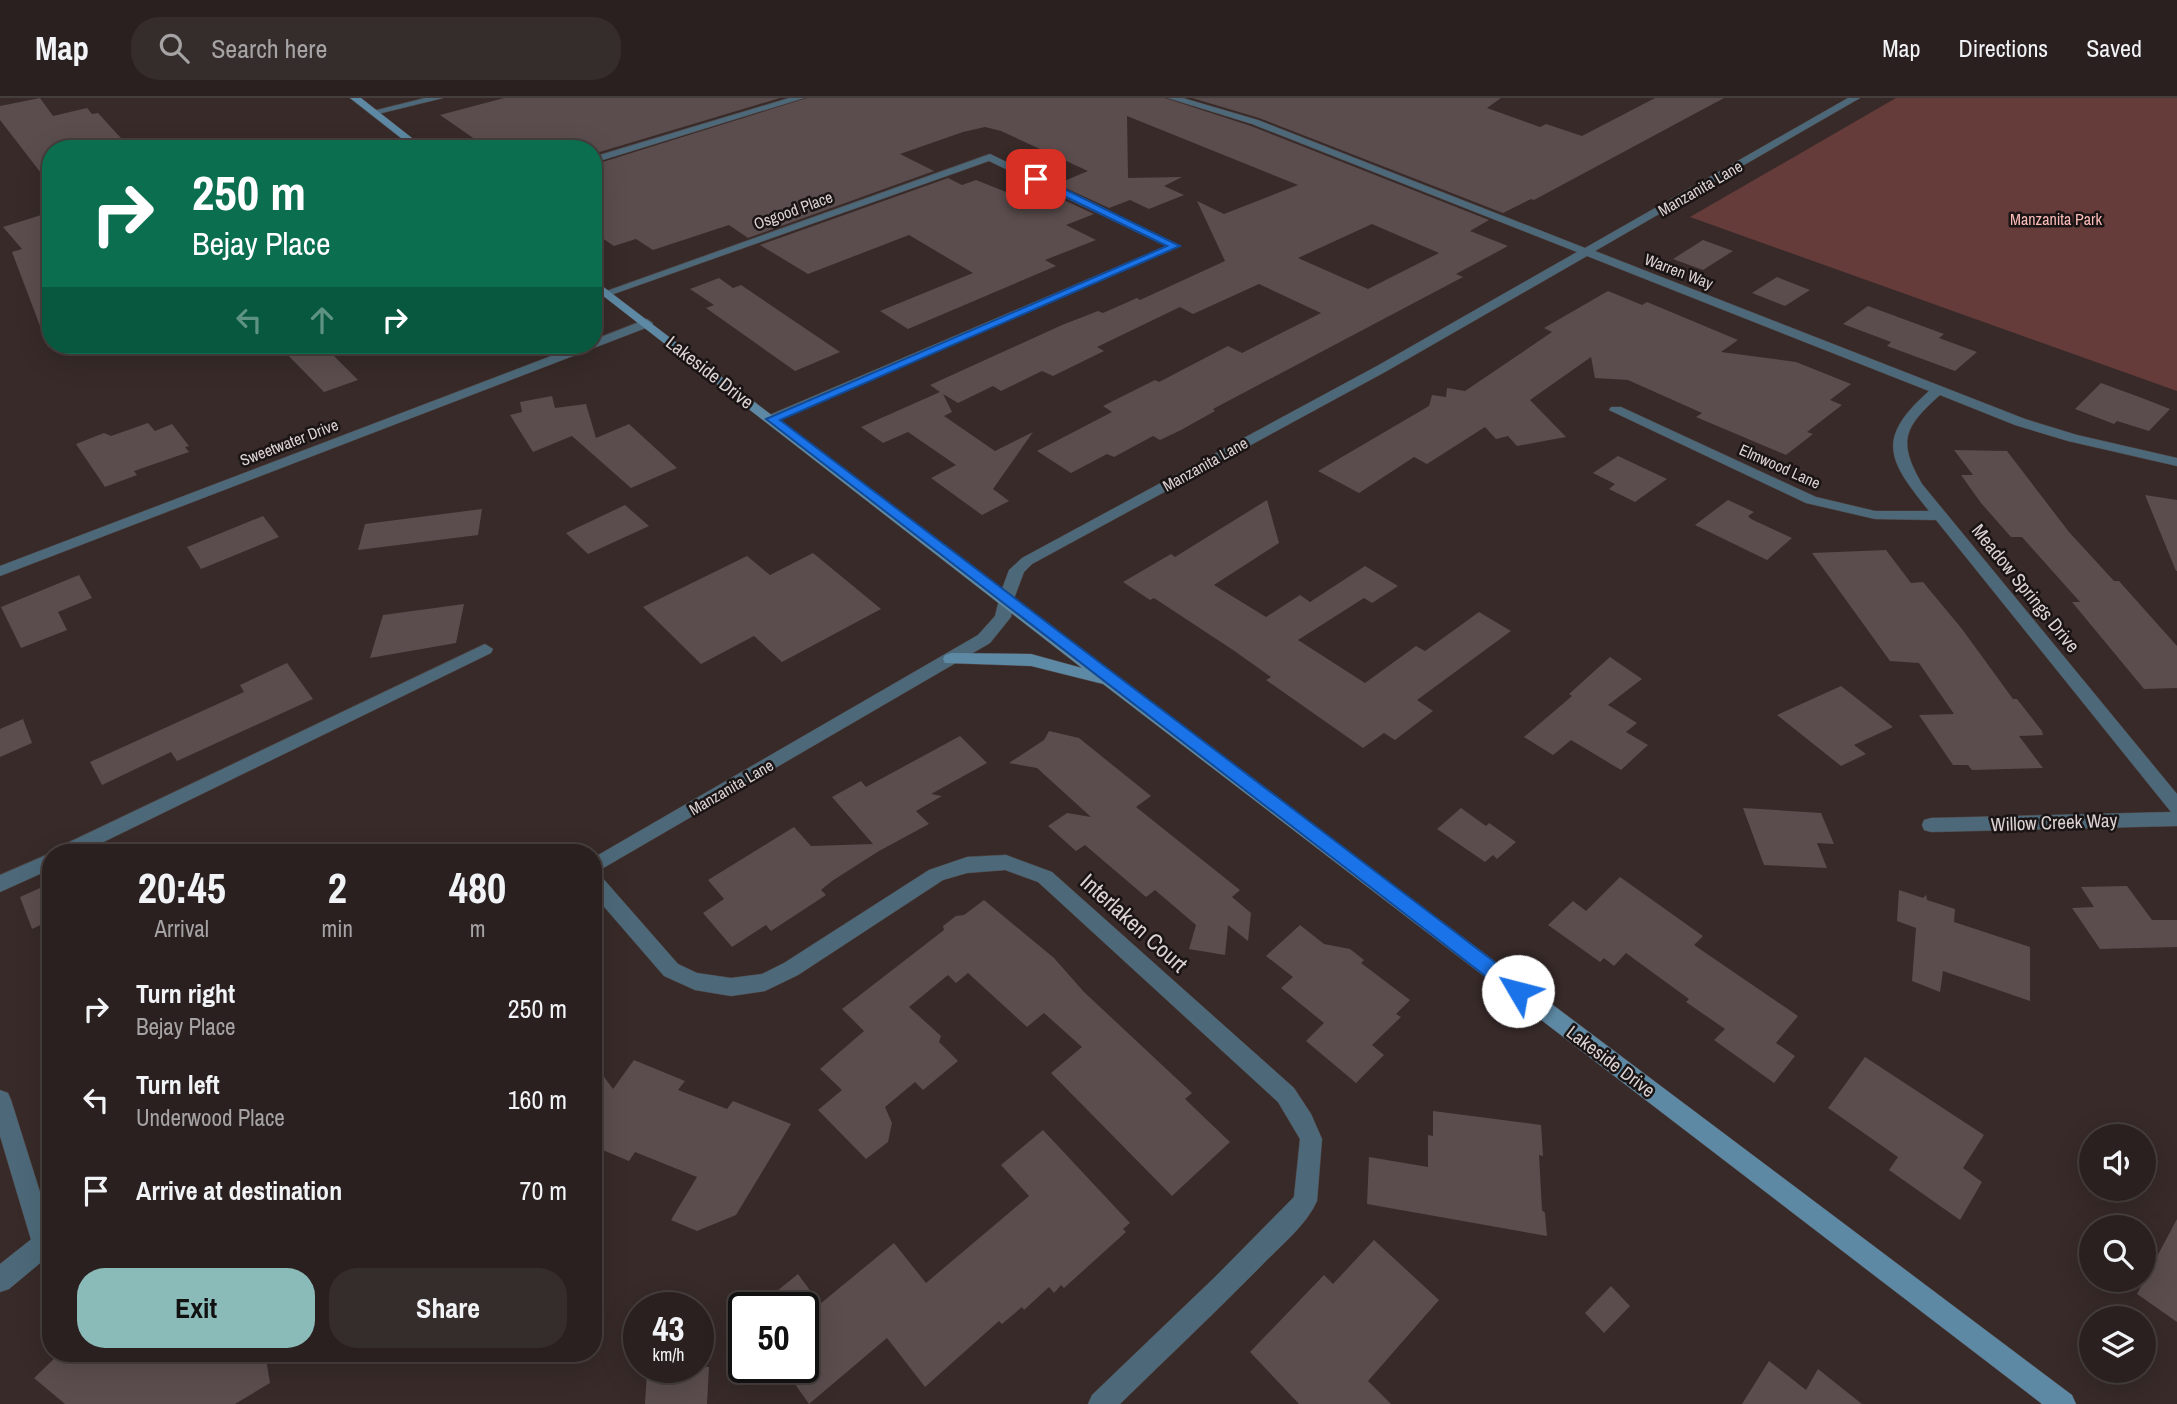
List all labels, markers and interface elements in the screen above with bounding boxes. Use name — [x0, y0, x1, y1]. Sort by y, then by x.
search box — [131, 17, 621, 80]
text: Map — [35, 26, 89, 70]
icon: search — [155, 29, 193, 67]
text: Search here — [211, 31, 327, 66]
text: Map — [1882, 32, 1920, 64]
text: Directions — [1958, 32, 2048, 64]
text: Saved — [2086, 32, 2142, 64]
pin — [1006, 149, 1066, 209]
street label: Manzanita Lane — [1654, 155, 1746, 221]
text: 250 m — [192, 159, 306, 225]
icon: arrive — [1017, 160, 1055, 198]
icon: right — [77, 168, 168, 259]
street label: Osgood Place — [751, 186, 835, 234]
park label: Manzanita Park — [2010, 208, 2102, 230]
text: Bejay Place — [192, 222, 331, 265]
street label: Warren Way — [1641, 248, 1717, 294]
icon: left — [230, 301, 268, 339]
icon: ahead — [303, 301, 341, 339]
icon: right — [376, 301, 414, 339]
street label: Lakeside Drive — [661, 329, 759, 415]
street label: Sweetwater Drive — [237, 413, 341, 471]
street label: Manzanita Lane — [1159, 432, 1251, 496]
street label: Elmwood Lane — [1736, 438, 1824, 494]
street label: Meadow Springs Drive — [1966, 518, 2086, 658]
street label: Manzanita Lane — [685, 754, 777, 820]
street label: Willow Creek Way — [1990, 807, 2118, 837]
text: 20:45 — [138, 860, 226, 916]
text: 2 — [328, 860, 347, 916]
text: 480 — [449, 860, 506, 916]
street label: Interlaken Court — [1074, 866, 1195, 979]
text: Arrival — [155, 913, 209, 944]
text: min — [322, 913, 353, 944]
text: m — [470, 913, 485, 944]
position arrow — [1481, 954, 1555, 1028]
text: Turn right — [136, 976, 235, 1011]
icon: right — [77, 990, 115, 1028]
text: 250 m — [508, 991, 567, 1026]
text: Bejay Place — [136, 1011, 236, 1042]
street label: Lakeside Drive — [1561, 1019, 1661, 1103]
text: Turn left — [136, 1067, 220, 1102]
icon: left — [77, 1081, 115, 1119]
text: 160 m — [508, 1082, 567, 1117]
text: Underwood Place — [136, 1102, 285, 1133]
map controls — [2079, 1124, 2156, 1383]
button: sound — [2079, 1124, 2156, 1201]
icon: arrive — [77, 1172, 115, 1210]
text: Arrive at destination — [136, 1173, 342, 1208]
text: 70 m — [520, 1173, 567, 1208]
button: search — [2079, 1215, 2156, 1292]
button: Exit — [77, 1268, 315, 1348]
button: Share — [329, 1268, 567, 1348]
speed limit sign: 50 — [728, 1292, 819, 1383]
text: 43 — [653, 1305, 684, 1352]
button: layers — [2079, 1306, 2156, 1383]
text: km/h — [653, 1342, 685, 1367]

